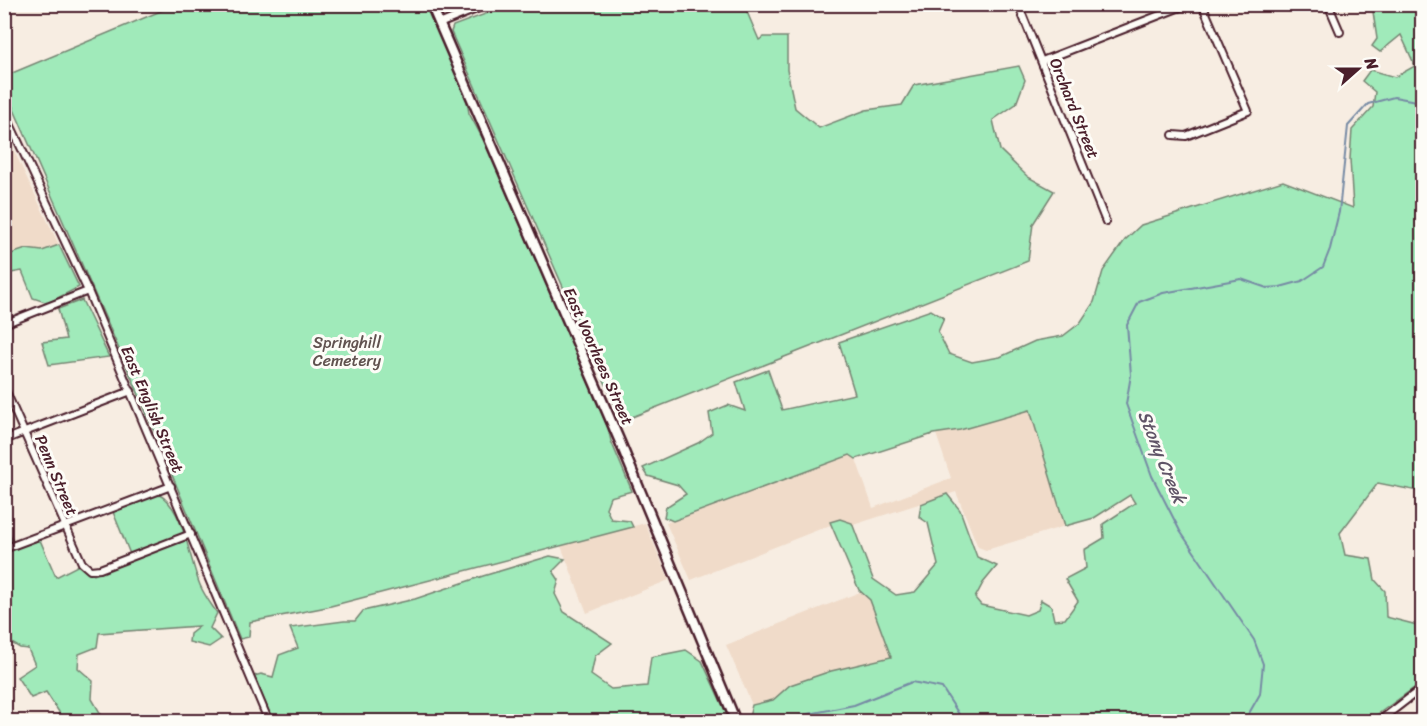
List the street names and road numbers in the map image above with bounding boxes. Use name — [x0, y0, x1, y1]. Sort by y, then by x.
street label: Orchard Street — [1041, 53, 1108, 163]
street label: East Voorhees Street — [555, 282, 642, 430]
street label: East English Street — [113, 341, 192, 478]
street label: Penn Street — [26, 430, 87, 520]

